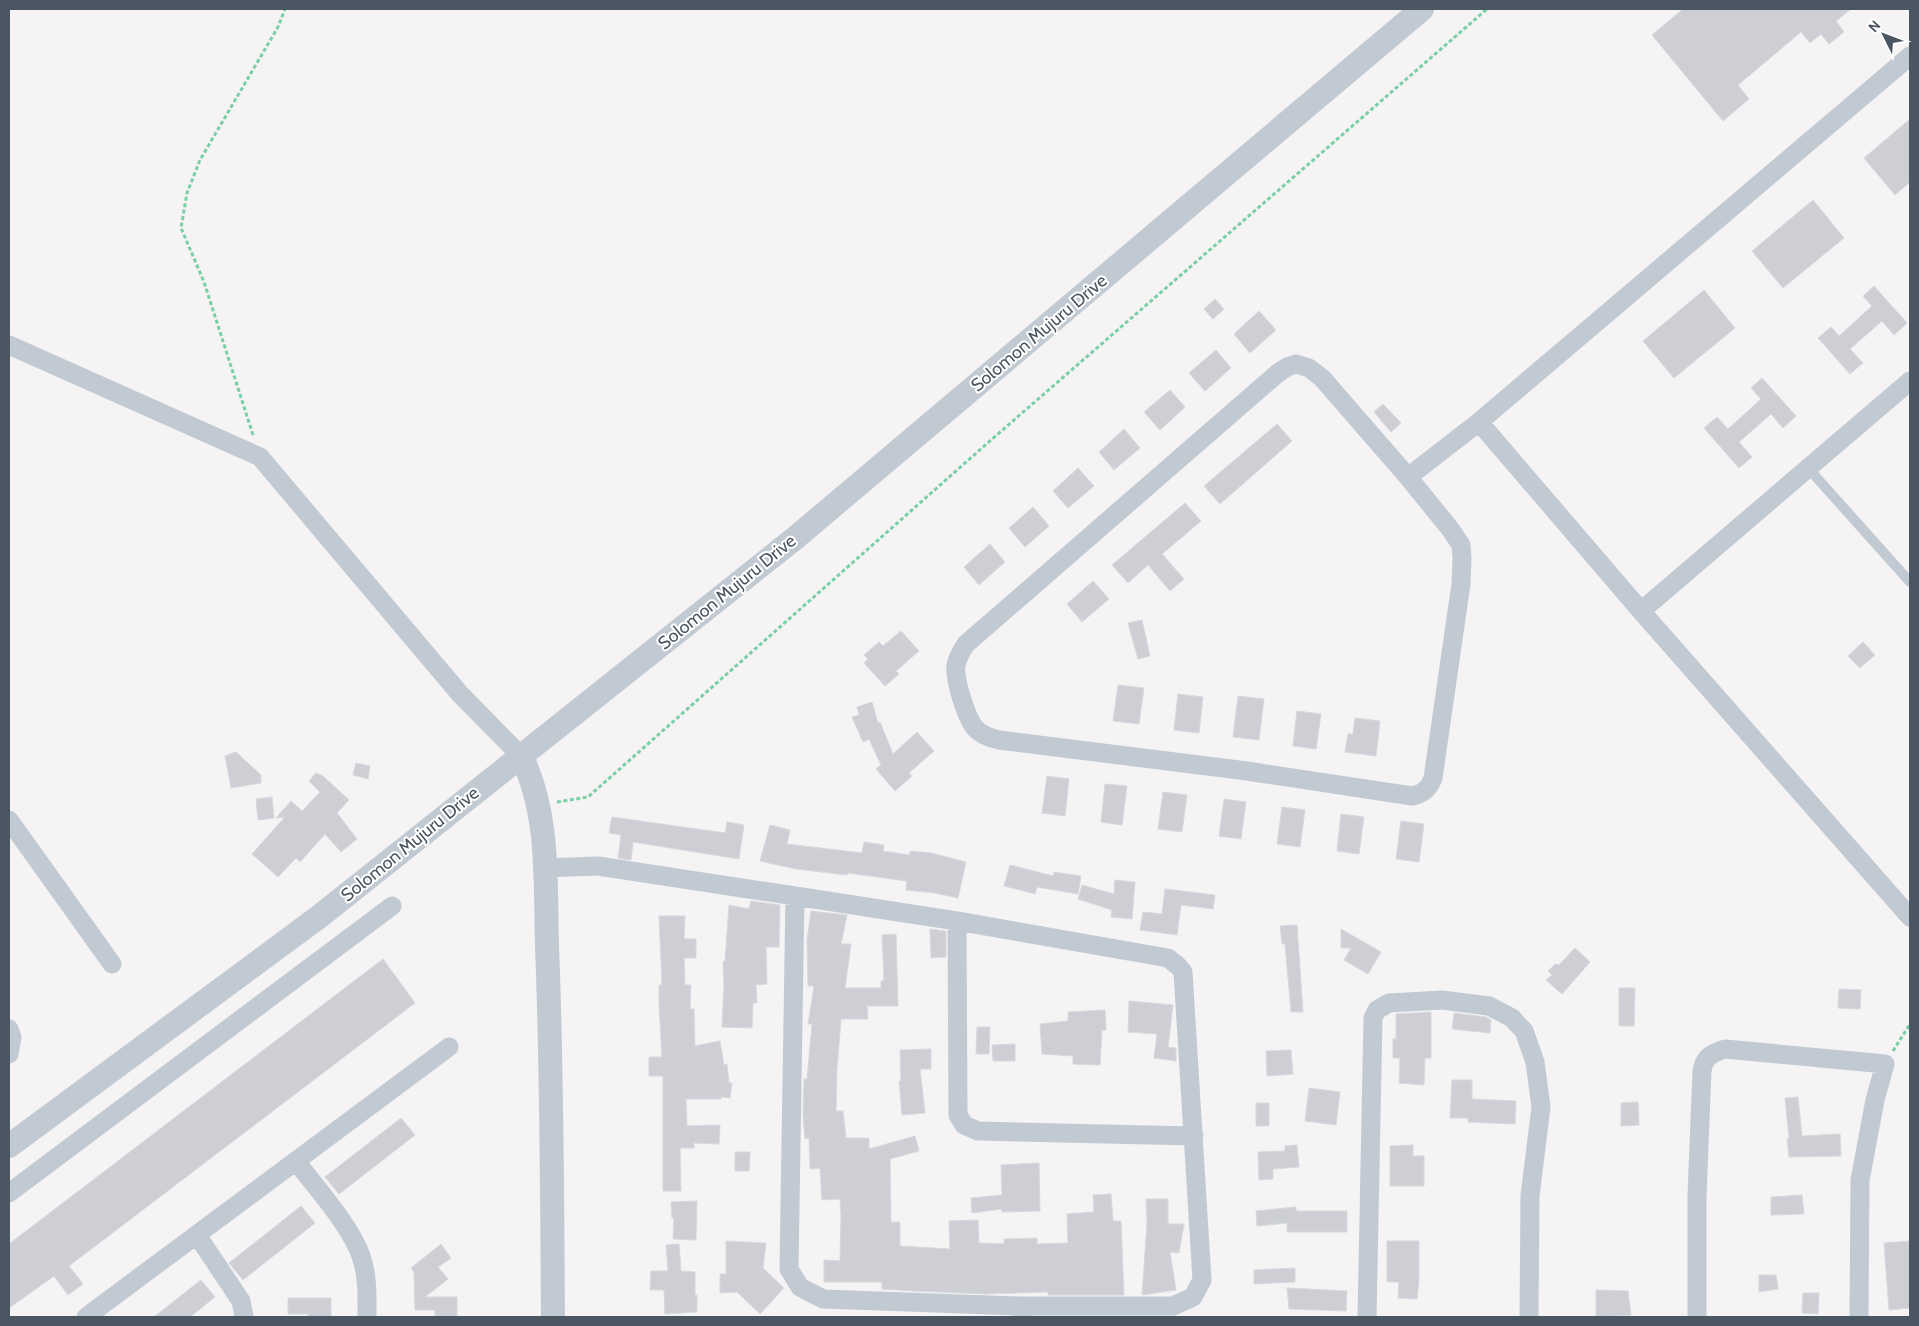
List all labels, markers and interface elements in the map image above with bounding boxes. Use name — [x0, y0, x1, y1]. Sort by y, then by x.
north arrow — [1859, 10, 1909, 60]
text: N — [1864, 17, 1884, 36]
street label: Solomon Mujuru Drive — [966, 270, 1112, 396]
street label: Solomon Mujuru Drive — [654, 530, 800, 654]
street label: Solomon Mujuru Drive — [337, 782, 483, 906]

